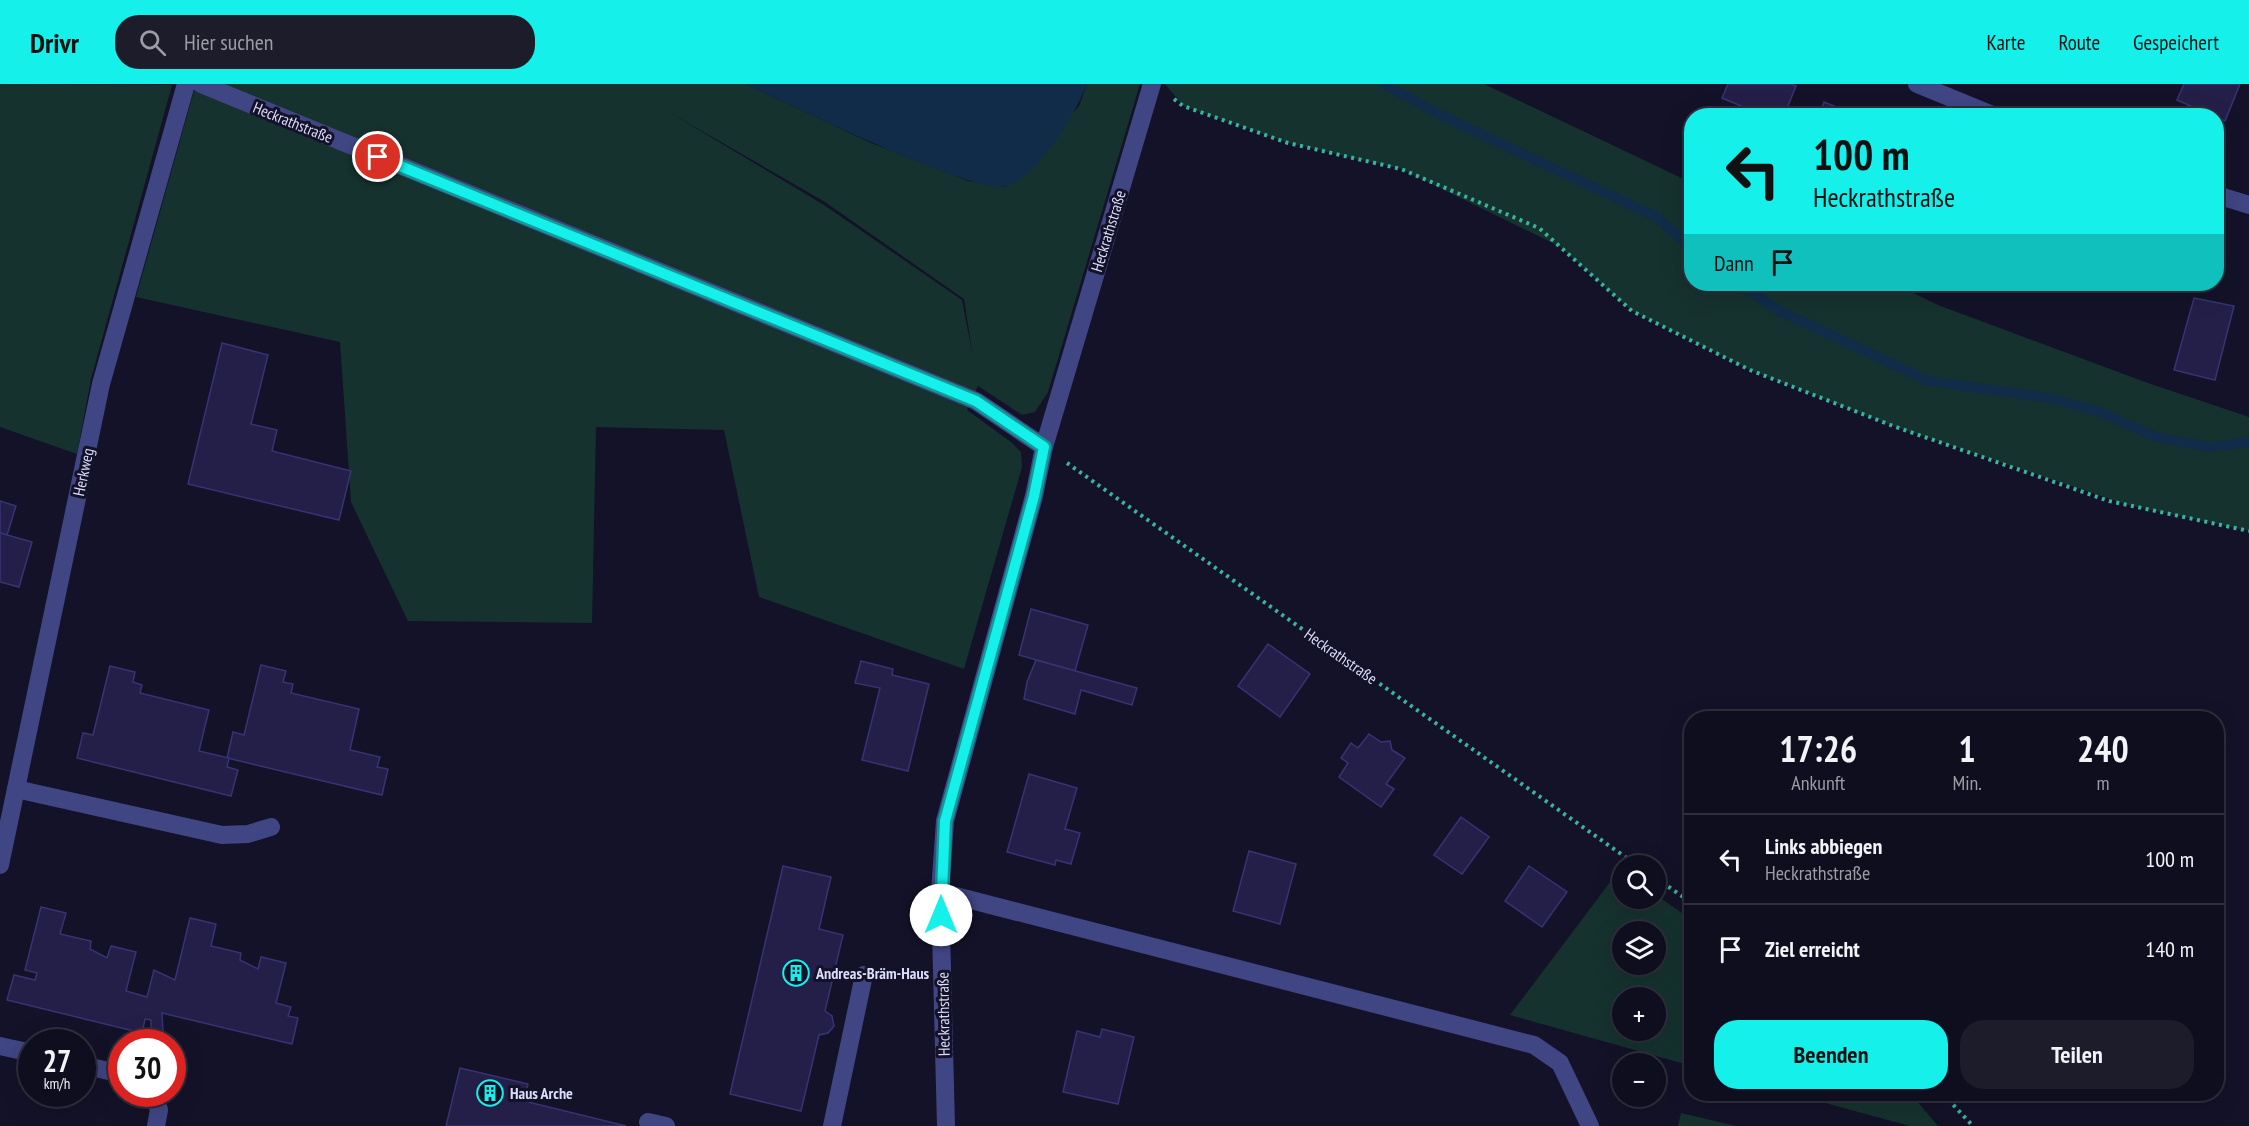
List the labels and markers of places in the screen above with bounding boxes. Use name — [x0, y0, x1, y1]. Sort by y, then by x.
pin — [352, 131, 403, 182]
building icon: Andreas-Bräm-Haus — [781, 958, 811, 988]
place label: Andreas-Bräm-Haus — [815, 963, 930, 983]
building icon: Haus Arche — [475, 1078, 505, 1108]
place label: Haus Arche — [510, 1083, 573, 1103]

